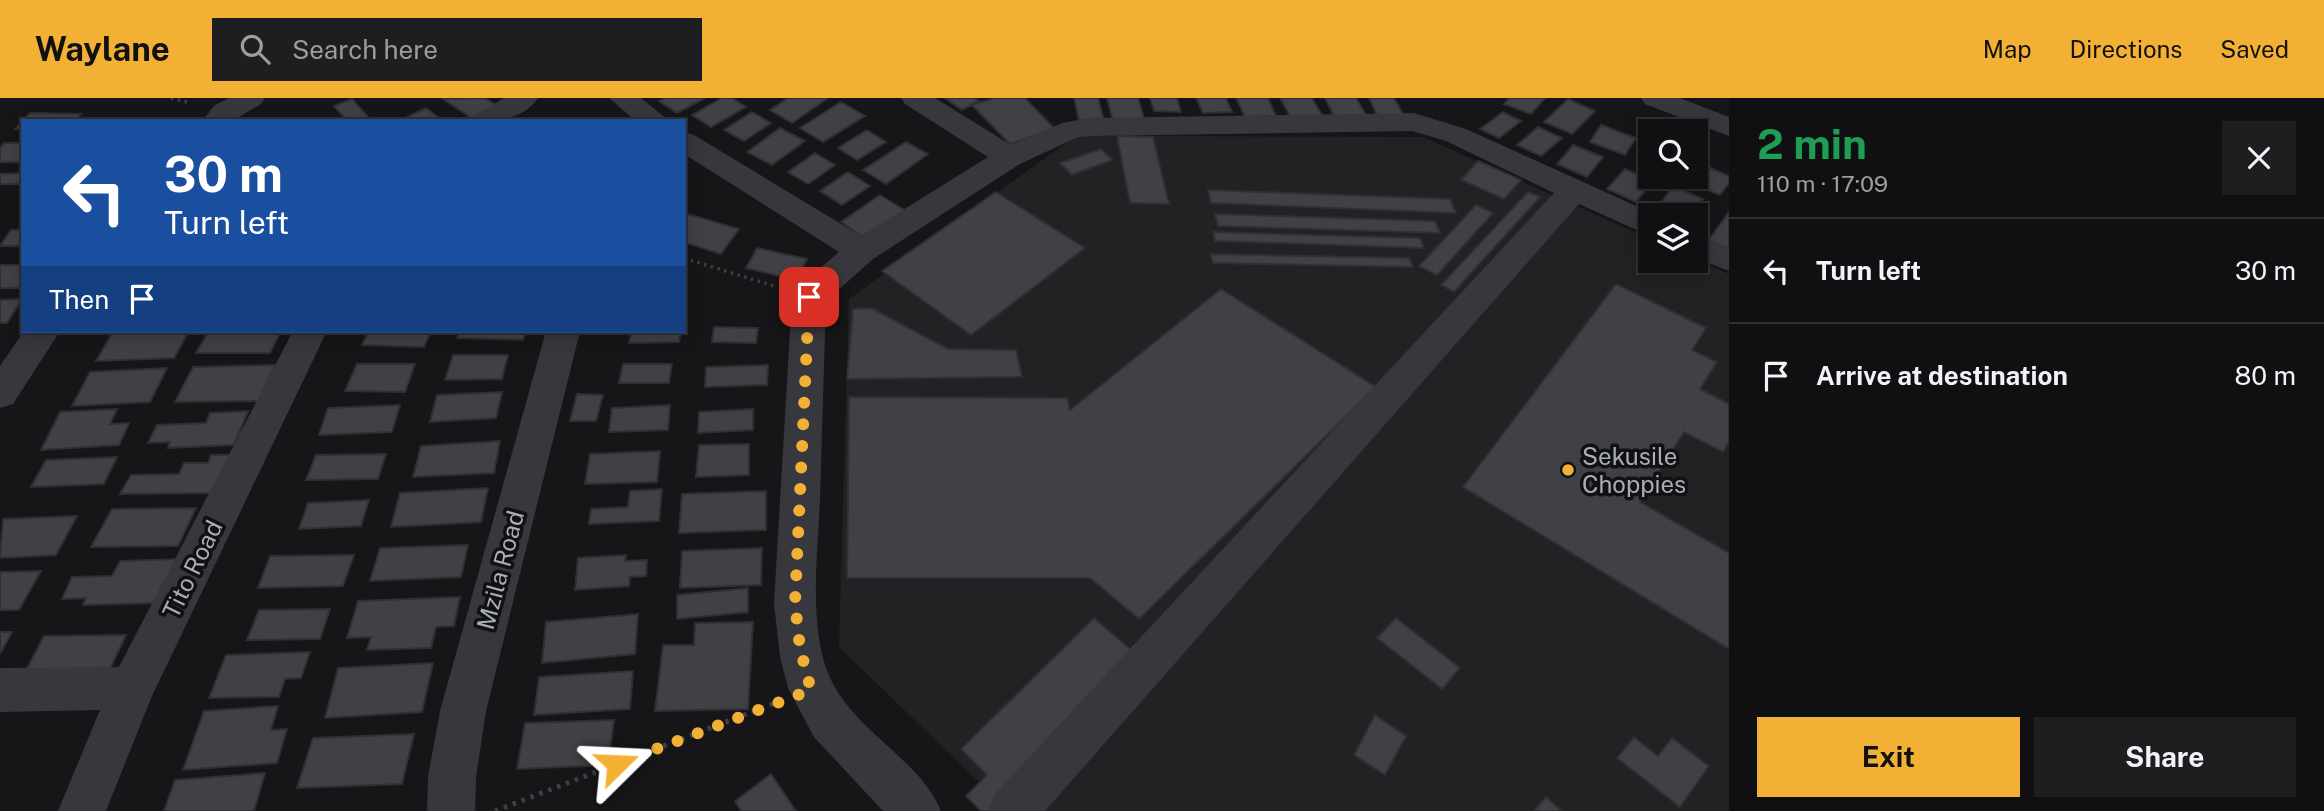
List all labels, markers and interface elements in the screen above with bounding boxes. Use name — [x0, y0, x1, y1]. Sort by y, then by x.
search box — [212, 18, 702, 81]
text: Waylane — [35, 30, 170, 68]
icon: search — [236, 30, 274, 68]
text: Search here — [292, 34, 438, 65]
text: Map — [1983, 35, 2032, 63]
text: Directions — [2070, 35, 2182, 63]
text: Saved — [2220, 35, 2289, 63]
map controls — [1638, 119, 1708, 273]
button: search — [1638, 119, 1708, 189]
text: 2 min — [1757, 119, 1867, 168]
button: close — [2222, 121, 2296, 195]
text: 30 m — [164, 145, 283, 203]
icon: left — [49, 147, 140, 238]
text: 110 m · 17:09 — [1757, 170, 1888, 197]
button: layers — [1638, 203, 1708, 273]
text: Turn left — [164, 204, 289, 241]
icon: left — [1757, 252, 1795, 290]
text: Turn left — [1816, 255, 1921, 286]
text: 30 m — [2235, 255, 2296, 286]
pin — [779, 267, 839, 327]
icon: arrive — [790, 278, 828, 316]
icon: arrive — [123, 280, 161, 318]
text: Then — [49, 284, 109, 315]
icon: arrive — [1757, 357, 1795, 395]
text: Arrive at destination — [1816, 360, 2068, 391]
text: 80 m — [2235, 360, 2296, 391]
place label: Sekusile Choppies — [1582, 442, 1686, 498]
marker: Sekusile Choppies — [1560, 462, 1576, 478]
street label: Mzila Road — [471, 507, 529, 633]
street label: Tito Road — [156, 516, 228, 622]
button: Exit — [1757, 717, 2020, 797]
button: Share — [2034, 717, 2296, 797]
position arrow — [580, 727, 654, 801]

